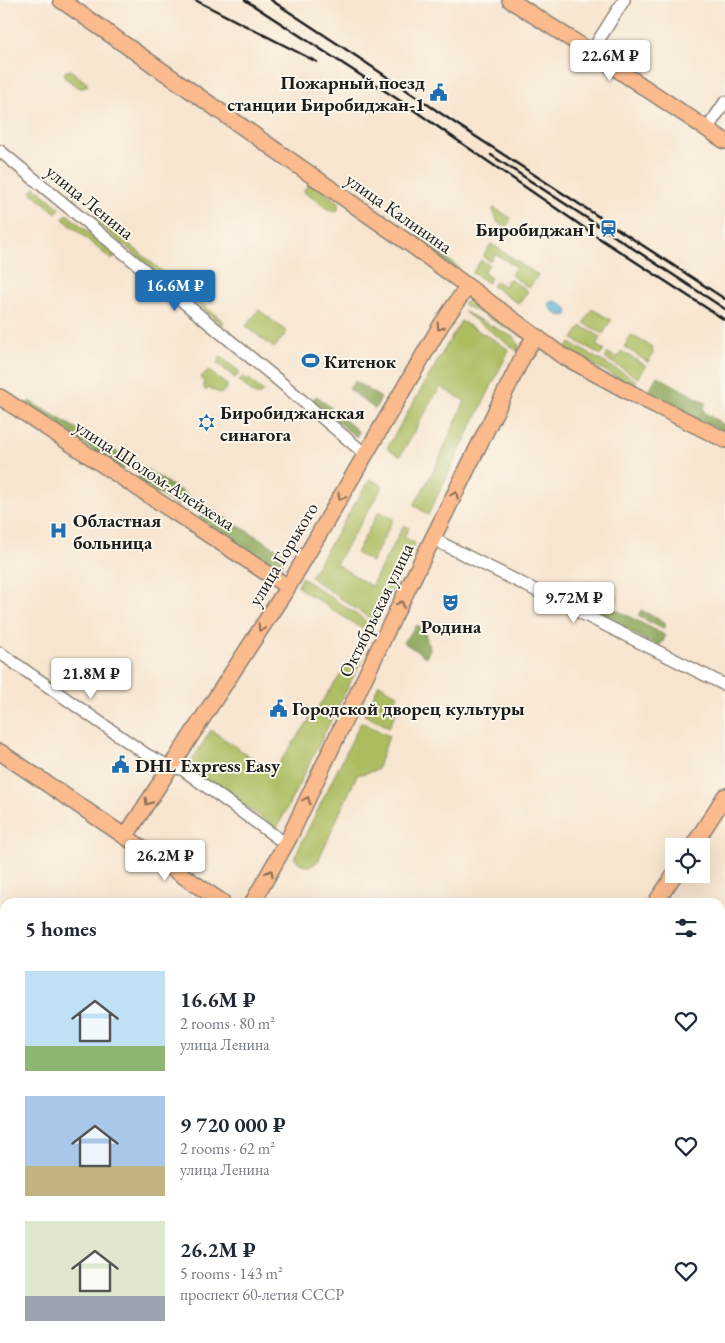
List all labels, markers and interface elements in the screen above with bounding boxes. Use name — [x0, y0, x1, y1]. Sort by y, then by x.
pin: 22.6M ₽ — [564, 39, 656, 82]
text: 22.6M ₽ — [581, 45, 639, 66]
place label: Пожарный поезд станции Биробиджан-1 — [227, 70, 425, 117]
public building icon: Пожарный поезд станции Биробиджан-1 — [429, 83, 449, 103]
street label: улица Ленина — [41, 159, 140, 245]
street label: улица Калинина — [341, 167, 458, 259]
place label: Биробиджан I — [475, 217, 595, 242]
station icon: Биробиджан I — [599, 219, 619, 239]
pin: 16.6M ₽ — [129, 270, 221, 312]
text: 16.6M ₽ — [146, 275, 204, 296]
one-way arrow — [436, 321, 446, 330]
place label: Китенок — [324, 349, 397, 374]
sports icon: Китенок — [300, 351, 320, 371]
place label: Биробиджанская синагога — [220, 400, 365, 447]
synagogue icon: Биробиджанская синагога — [196, 413, 216, 433]
street label: улица Шолом-Алейхема — [70, 414, 240, 536]
one-way arrow — [337, 491, 347, 500]
one-way arrow — [449, 491, 459, 500]
street label: улица Горького — [242, 497, 324, 611]
place label: Областная больница — [73, 508, 161, 555]
hospital icon: Областная больница — [49, 521, 69, 541]
street label: Октябрьская улица — [333, 538, 420, 681]
pin: 9.72M ₽ — [528, 582, 620, 624]
text: 9.72M ₽ — [545, 587, 603, 608]
theatre icon: Родина — [441, 593, 461, 613]
one-way arrow — [395, 600, 405, 609]
place label: Родина — [421, 614, 482, 639]
one-way arrow — [258, 622, 267, 632]
pin: 21.8M ₽ — [45, 658, 137, 700]
text: 21.8M ₽ — [62, 663, 120, 684]
place label: Городской дворец культуры — [292, 696, 525, 721]
public building icon: Городской дворец культуры — [268, 698, 288, 718]
place label: DHL Express Easy — [135, 753, 281, 778]
public building icon: DHL Express Easy — [111, 755, 131, 775]
one-way arrow — [145, 796, 154, 805]
one-way arrow — [301, 796, 311, 805]
map controls — [665, 838, 710, 883]
button: locate — [665, 838, 710, 883]
pin: 26.2M ₽ — [119, 840, 211, 882]
text: 26.2M ₽ — [136, 845, 194, 866]
one-way arrow — [263, 869, 273, 878]
icon: filters — [672, 914, 700, 942]
text: 5 homes — [25, 915, 97, 942]
text: 16.6M ₽ — [180, 986, 256, 1013]
icon: home — [65, 991, 125, 1051]
icon: heart — [672, 1007, 700, 1035]
text: 2 rooms · 80 m² — [180, 1013, 275, 1034]
text: улица Ленина — [180, 1034, 270, 1055]
text: 9 720 000 ₽ — [180, 1111, 286, 1138]
icon: home — [65, 1116, 125, 1176]
icon: heart — [672, 1132, 700, 1160]
text: 2 rooms · 62 m² — [180, 1138, 275, 1159]
text: улица Ленина — [180, 1159, 270, 1180]
text: 26.2M ₽ — [180, 1236, 256, 1263]
icon: home — [65, 1241, 125, 1301]
icon: heart — [672, 1257, 700, 1285]
text: 5 rooms · 143 m² — [180, 1263, 283, 1284]
text: проспект 60-летия СССР — [180, 1284, 344, 1305]

